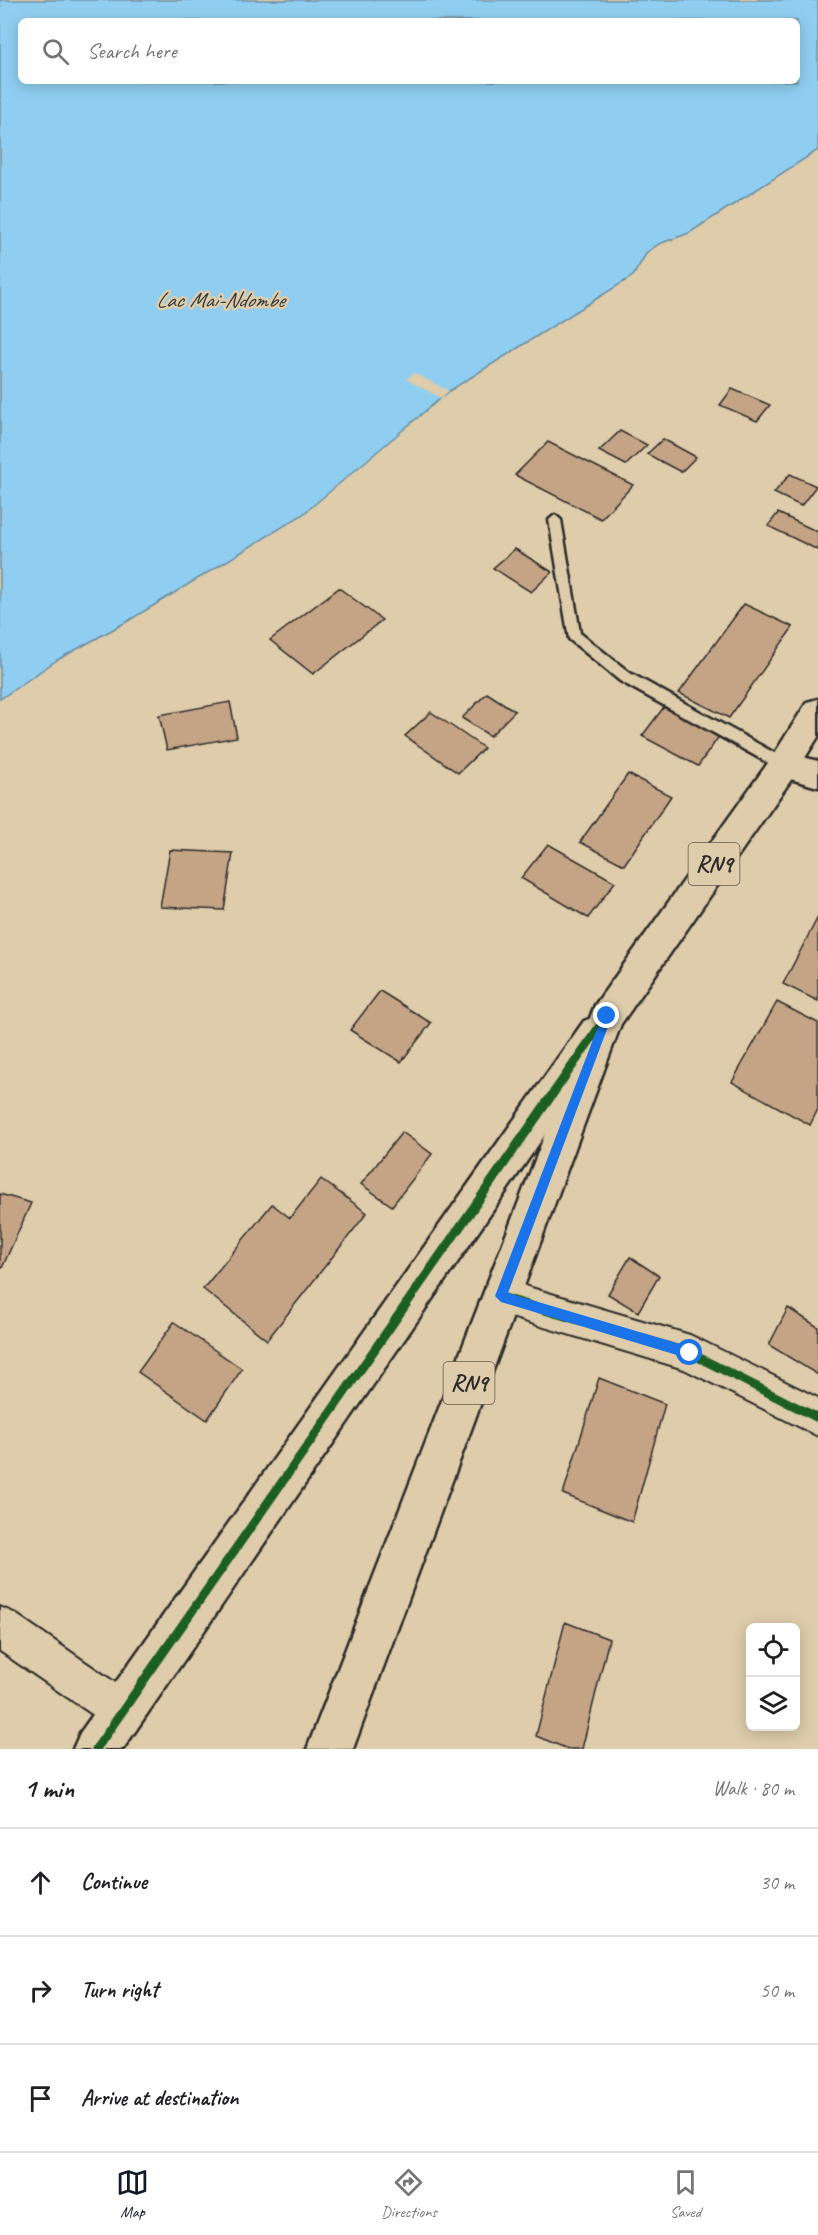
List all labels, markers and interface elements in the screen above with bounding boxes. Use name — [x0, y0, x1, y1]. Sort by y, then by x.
search box — [18, 18, 800, 84]
icon: search — [39, 35, 72, 68]
text: Search here — [87, 37, 177, 65]
water label: Lac Mai-Ndombe — [156, 286, 288, 314]
road number: RN9 — [688, 843, 740, 885]
route end — [593, 1002, 619, 1028]
route start — [676, 1339, 702, 1365]
road number: RN9 — [444, 1362, 494, 1404]
map controls — [746, 1623, 800, 1731]
button: locate — [746, 1623, 800, 1677]
button: layers — [746, 1677, 800, 1731]
text: 1 min — [24, 1772, 74, 1805]
text: Walk · 80 m — [713, 1776, 794, 1801]
icon: ahead — [24, 1866, 57, 1899]
text: Continue — [81, 1868, 147, 1896]
text: 30 m — [760, 1870, 794, 1895]
icon: right — [24, 1974, 57, 2007]
text: Turn right — [81, 1976, 158, 2004]
text: 50 m — [760, 1978, 794, 2003]
icon: arrive — [24, 2082, 57, 2115]
text: Arrive at destination — [81, 2084, 238, 2112]
tab: Map — [116, 2166, 149, 2222]
tab: Directions — [381, 2166, 437, 2222]
tab: Saved — [669, 2166, 702, 2222]

